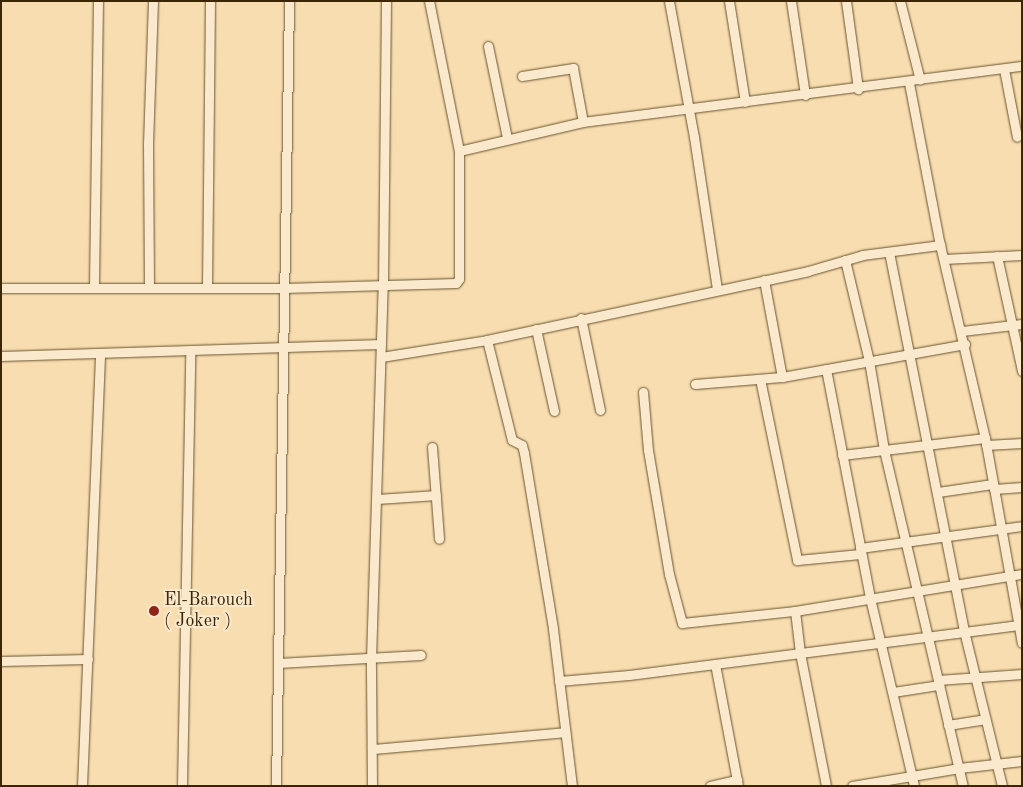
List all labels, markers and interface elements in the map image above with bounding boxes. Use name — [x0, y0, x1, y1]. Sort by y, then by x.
place label: El-Barouch ( Joker ) — [164, 590, 253, 632]
marker: El-Barouch ( Joker ) — [148, 605, 160, 617]

